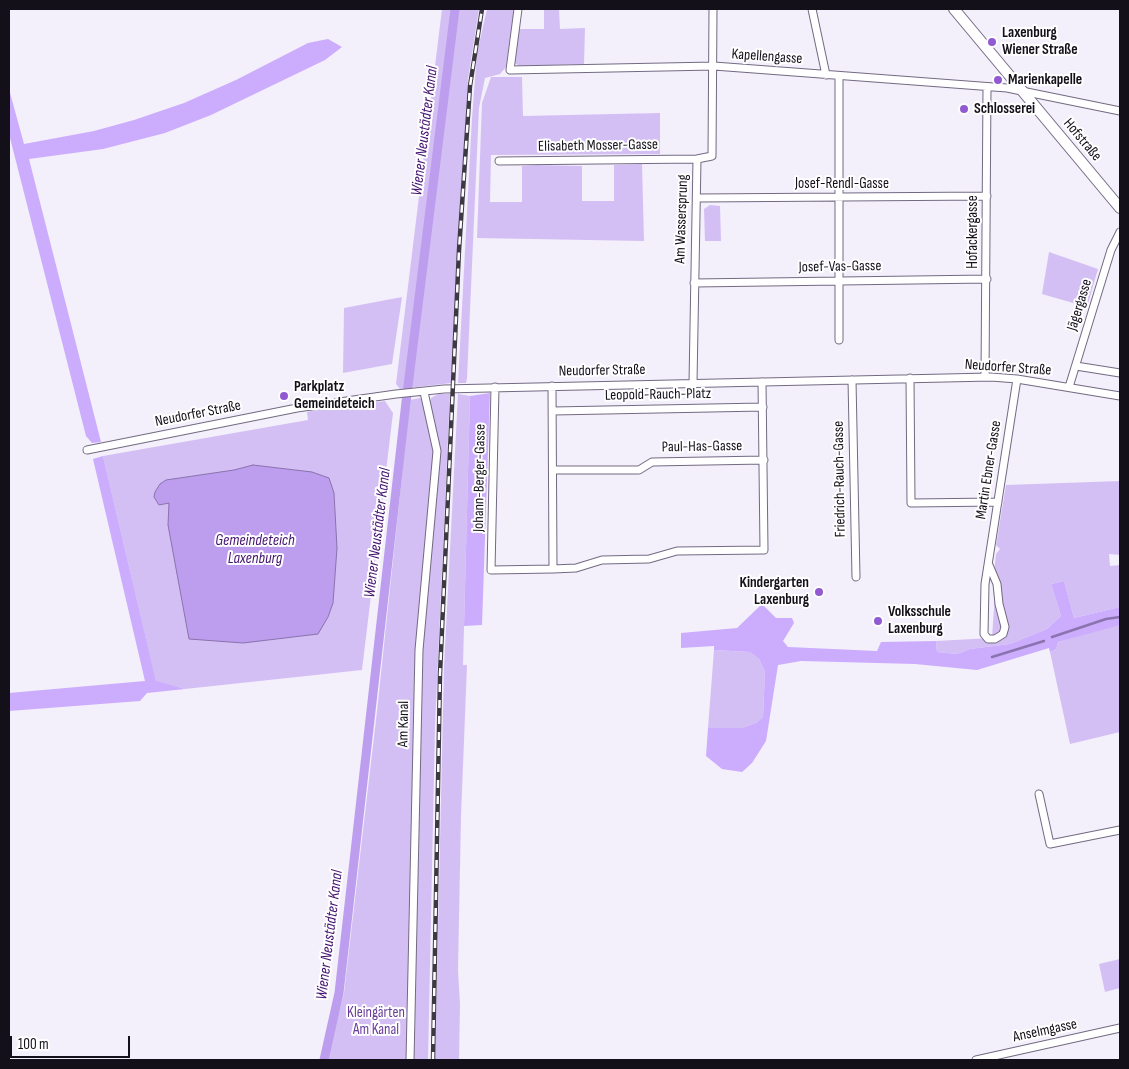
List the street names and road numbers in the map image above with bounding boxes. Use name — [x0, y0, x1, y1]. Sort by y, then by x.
street label: Kapellengasse — [731, 46, 803, 68]
street label: Hofstraße — [1059, 115, 1105, 165]
street label: Elisabeth Mosser-Gasse — [538, 136, 658, 156]
street label: Am Wassersprung — [671, 174, 693, 264]
street label: Josef-Rendl-Gasse — [795, 175, 889, 193]
street label: Hofackergasse — [964, 195, 982, 269]
street label: Josef-Vas-Gasse — [798, 257, 882, 277]
street label: Jägergasse — [1064, 277, 1096, 333]
street label: Neudorfer Straße — [964, 356, 1052, 380]
street label: Neudorfer Straße — [558, 361, 646, 381]
street label: Leopold-Rauch-Platz — [605, 385, 711, 405]
street label: Neudorfer Straße — [154, 397, 242, 431]
street label: Martin Ebner-Gasse — [972, 419, 1006, 521]
street label: Friedrich-Rauch-Gasse — [830, 421, 850, 537]
street label: Johann-Berger-Gasse — [470, 424, 490, 532]
street label: Paul-Has-Gasse — [662, 437, 742, 457]
street label: Am Kanal — [395, 701, 413, 747]
street label: Anselmgasse — [1011, 1015, 1079, 1047]

